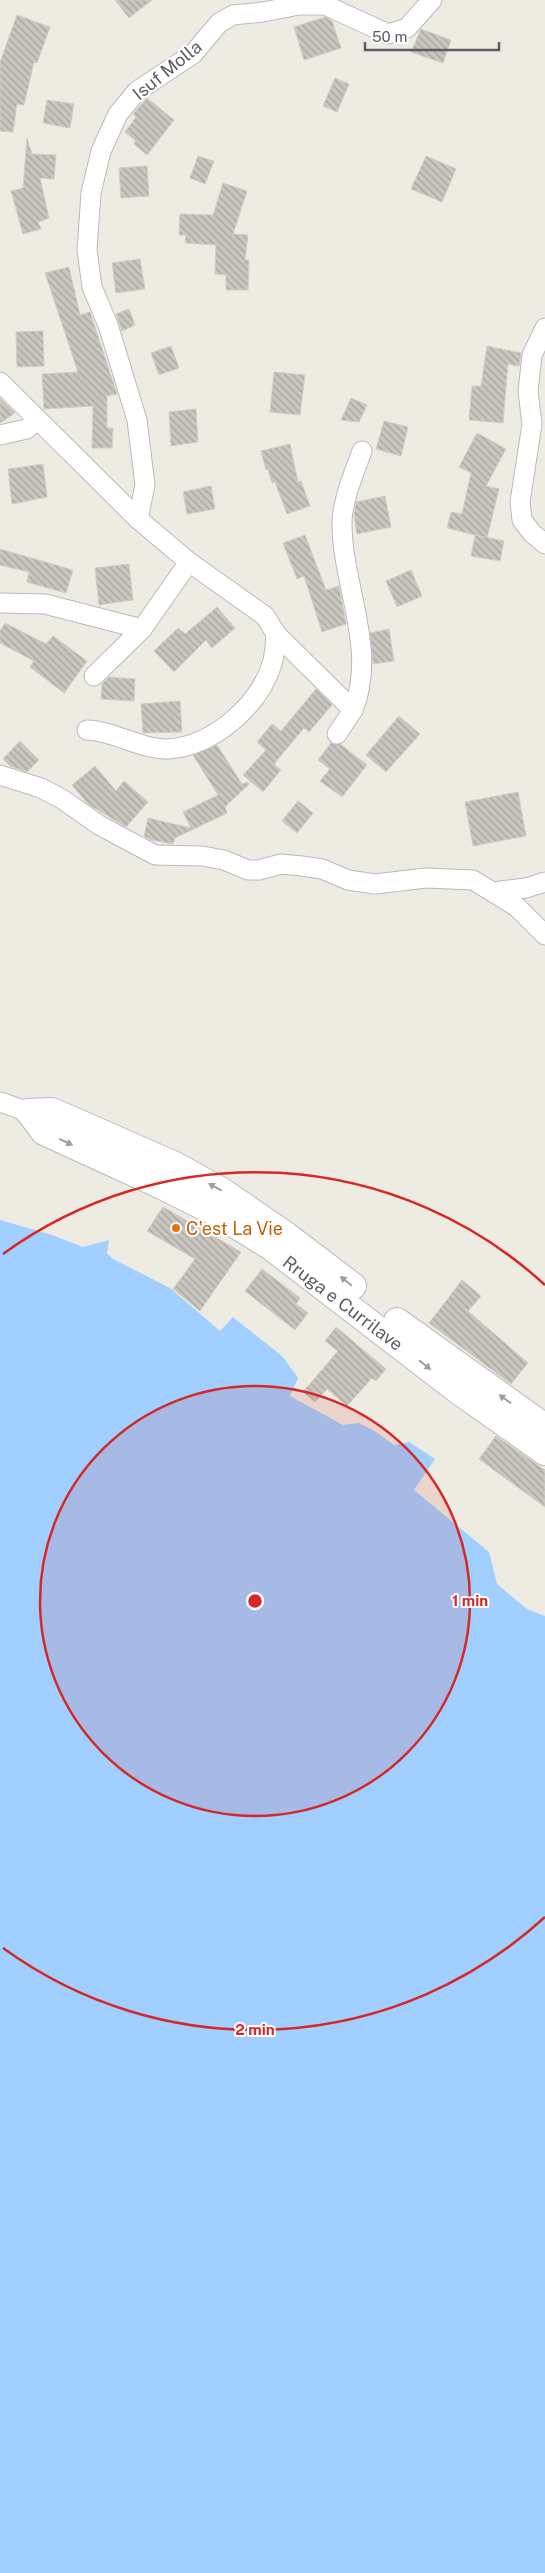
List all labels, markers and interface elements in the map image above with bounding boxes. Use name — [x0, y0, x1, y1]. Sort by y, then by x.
scale bar — [365, 20, 499, 52]
text: 50 m — [372, 28, 407, 45]
street label: Isuf Molla — [128, 36, 206, 104]
one-way arrow — [59, 1139, 73, 1147]
one-way arrow — [207, 1183, 222, 1191]
place label: C'est La Vie — [186, 1218, 283, 1239]
marker: C'est La Vie — [170, 1222, 182, 1234]
street label: Rruga e Currilave — [279, 1251, 407, 1355]
one-way arrow — [340, 1276, 353, 1287]
one-way arrow — [418, 1360, 431, 1371]
one-way arrow — [498, 1394, 512, 1404]
centre of rings — [246, 1592, 264, 1610]
text: 1 min — [452, 1592, 488, 1609]
text: 2 min — [235, 2021, 275, 2038]

